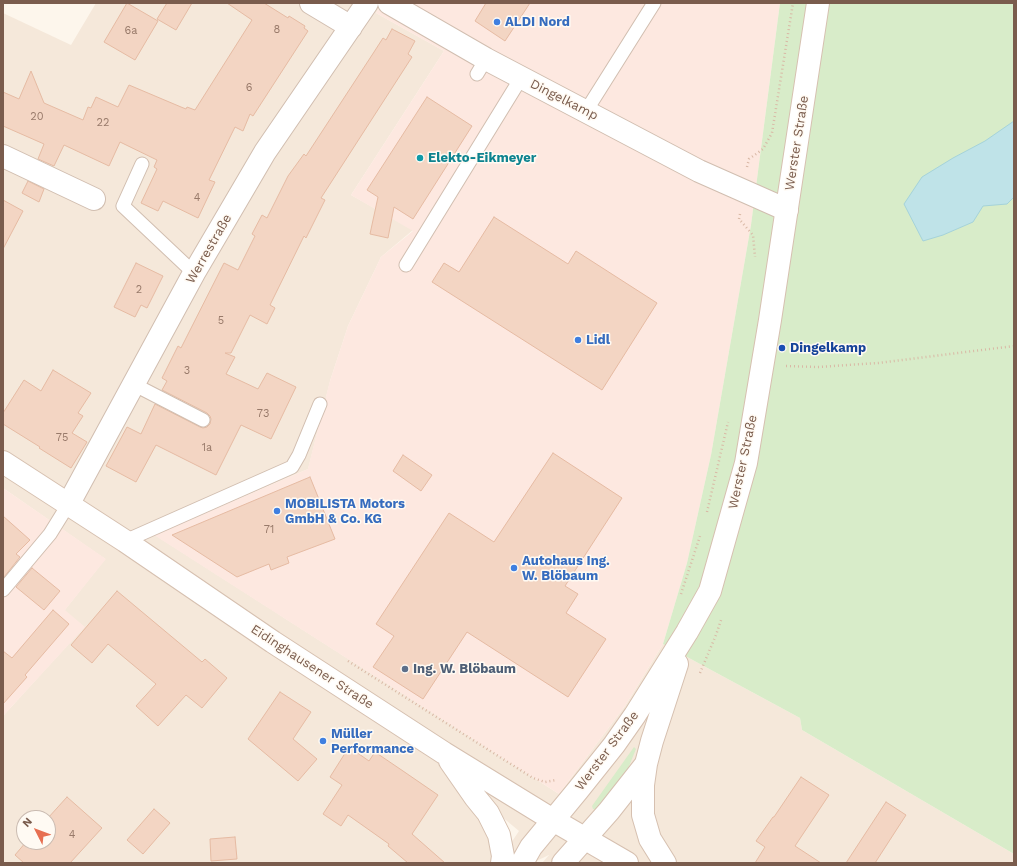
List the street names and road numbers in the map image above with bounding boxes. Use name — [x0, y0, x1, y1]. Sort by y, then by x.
street label: Dingelkamp — [527, 76, 601, 124]
street label: Werster Straße — [782, 94, 812, 192]
street label: Werrestraße — [183, 211, 235, 287]
street label: Werster Straße — [725, 413, 761, 511]
street label: Eidinghausener Straße — [248, 621, 376, 713]
street label: Werster Straße — [572, 708, 642, 794]

